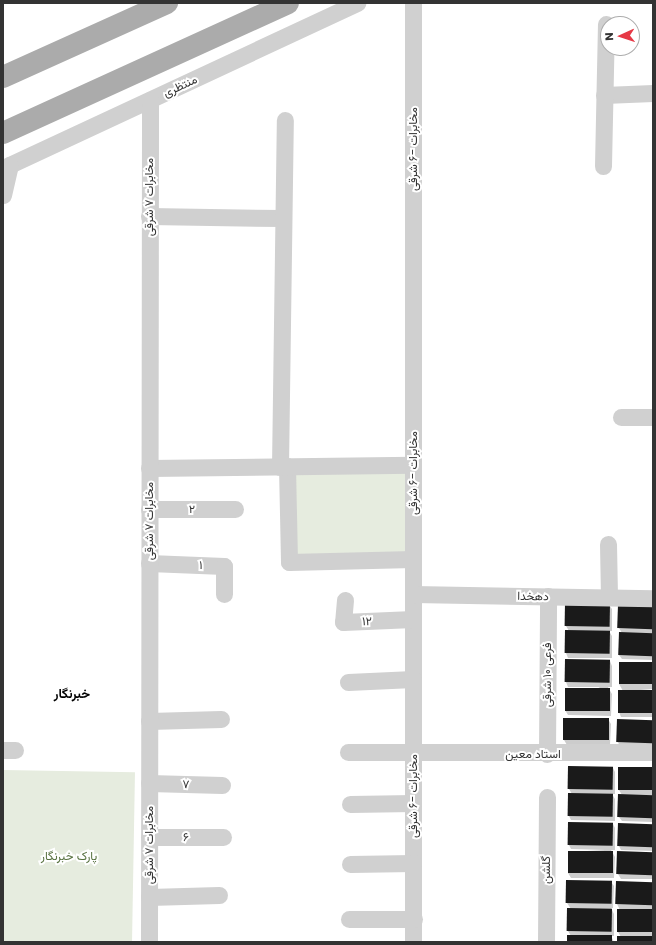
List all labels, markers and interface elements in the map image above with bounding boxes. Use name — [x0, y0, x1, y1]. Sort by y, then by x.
north arrow — [600, 16, 640, 56]
text: N — [601, 32, 617, 41]
street label: منتظری — [161, 72, 199, 100]
street label: مخابرات -۶ شرقی — [406, 107, 420, 191]
street label: مخابرات ۷ شرقی — [142, 158, 156, 236]
street label: مخابرات -۶ شرقی — [406, 431, 420, 515]
street label: مخابرات ۷ شرقی — [142, 482, 156, 560]
street label: ۲ — [189, 502, 195, 516]
street label: ۱ — [199, 558, 203, 572]
street label: دهخدا — [517, 589, 549, 603]
street label: ۱۲ — [362, 614, 372, 628]
street label: فرعی ۱۰ شرقی — [540, 643, 554, 707]
district label: خبرنگار — [54, 686, 90, 702]
street label: استاد معین — [505, 747, 561, 761]
street label: مخابرات -۶ شرقی — [406, 754, 420, 838]
street label: ۷ — [182, 777, 190, 791]
street label: مخابرات ۷ شرقی — [142, 806, 156, 884]
street label: ۶ — [183, 830, 189, 844]
park label: پارک خبرنگار — [41, 849, 97, 863]
street label: گلشن — [539, 856, 553, 884]

